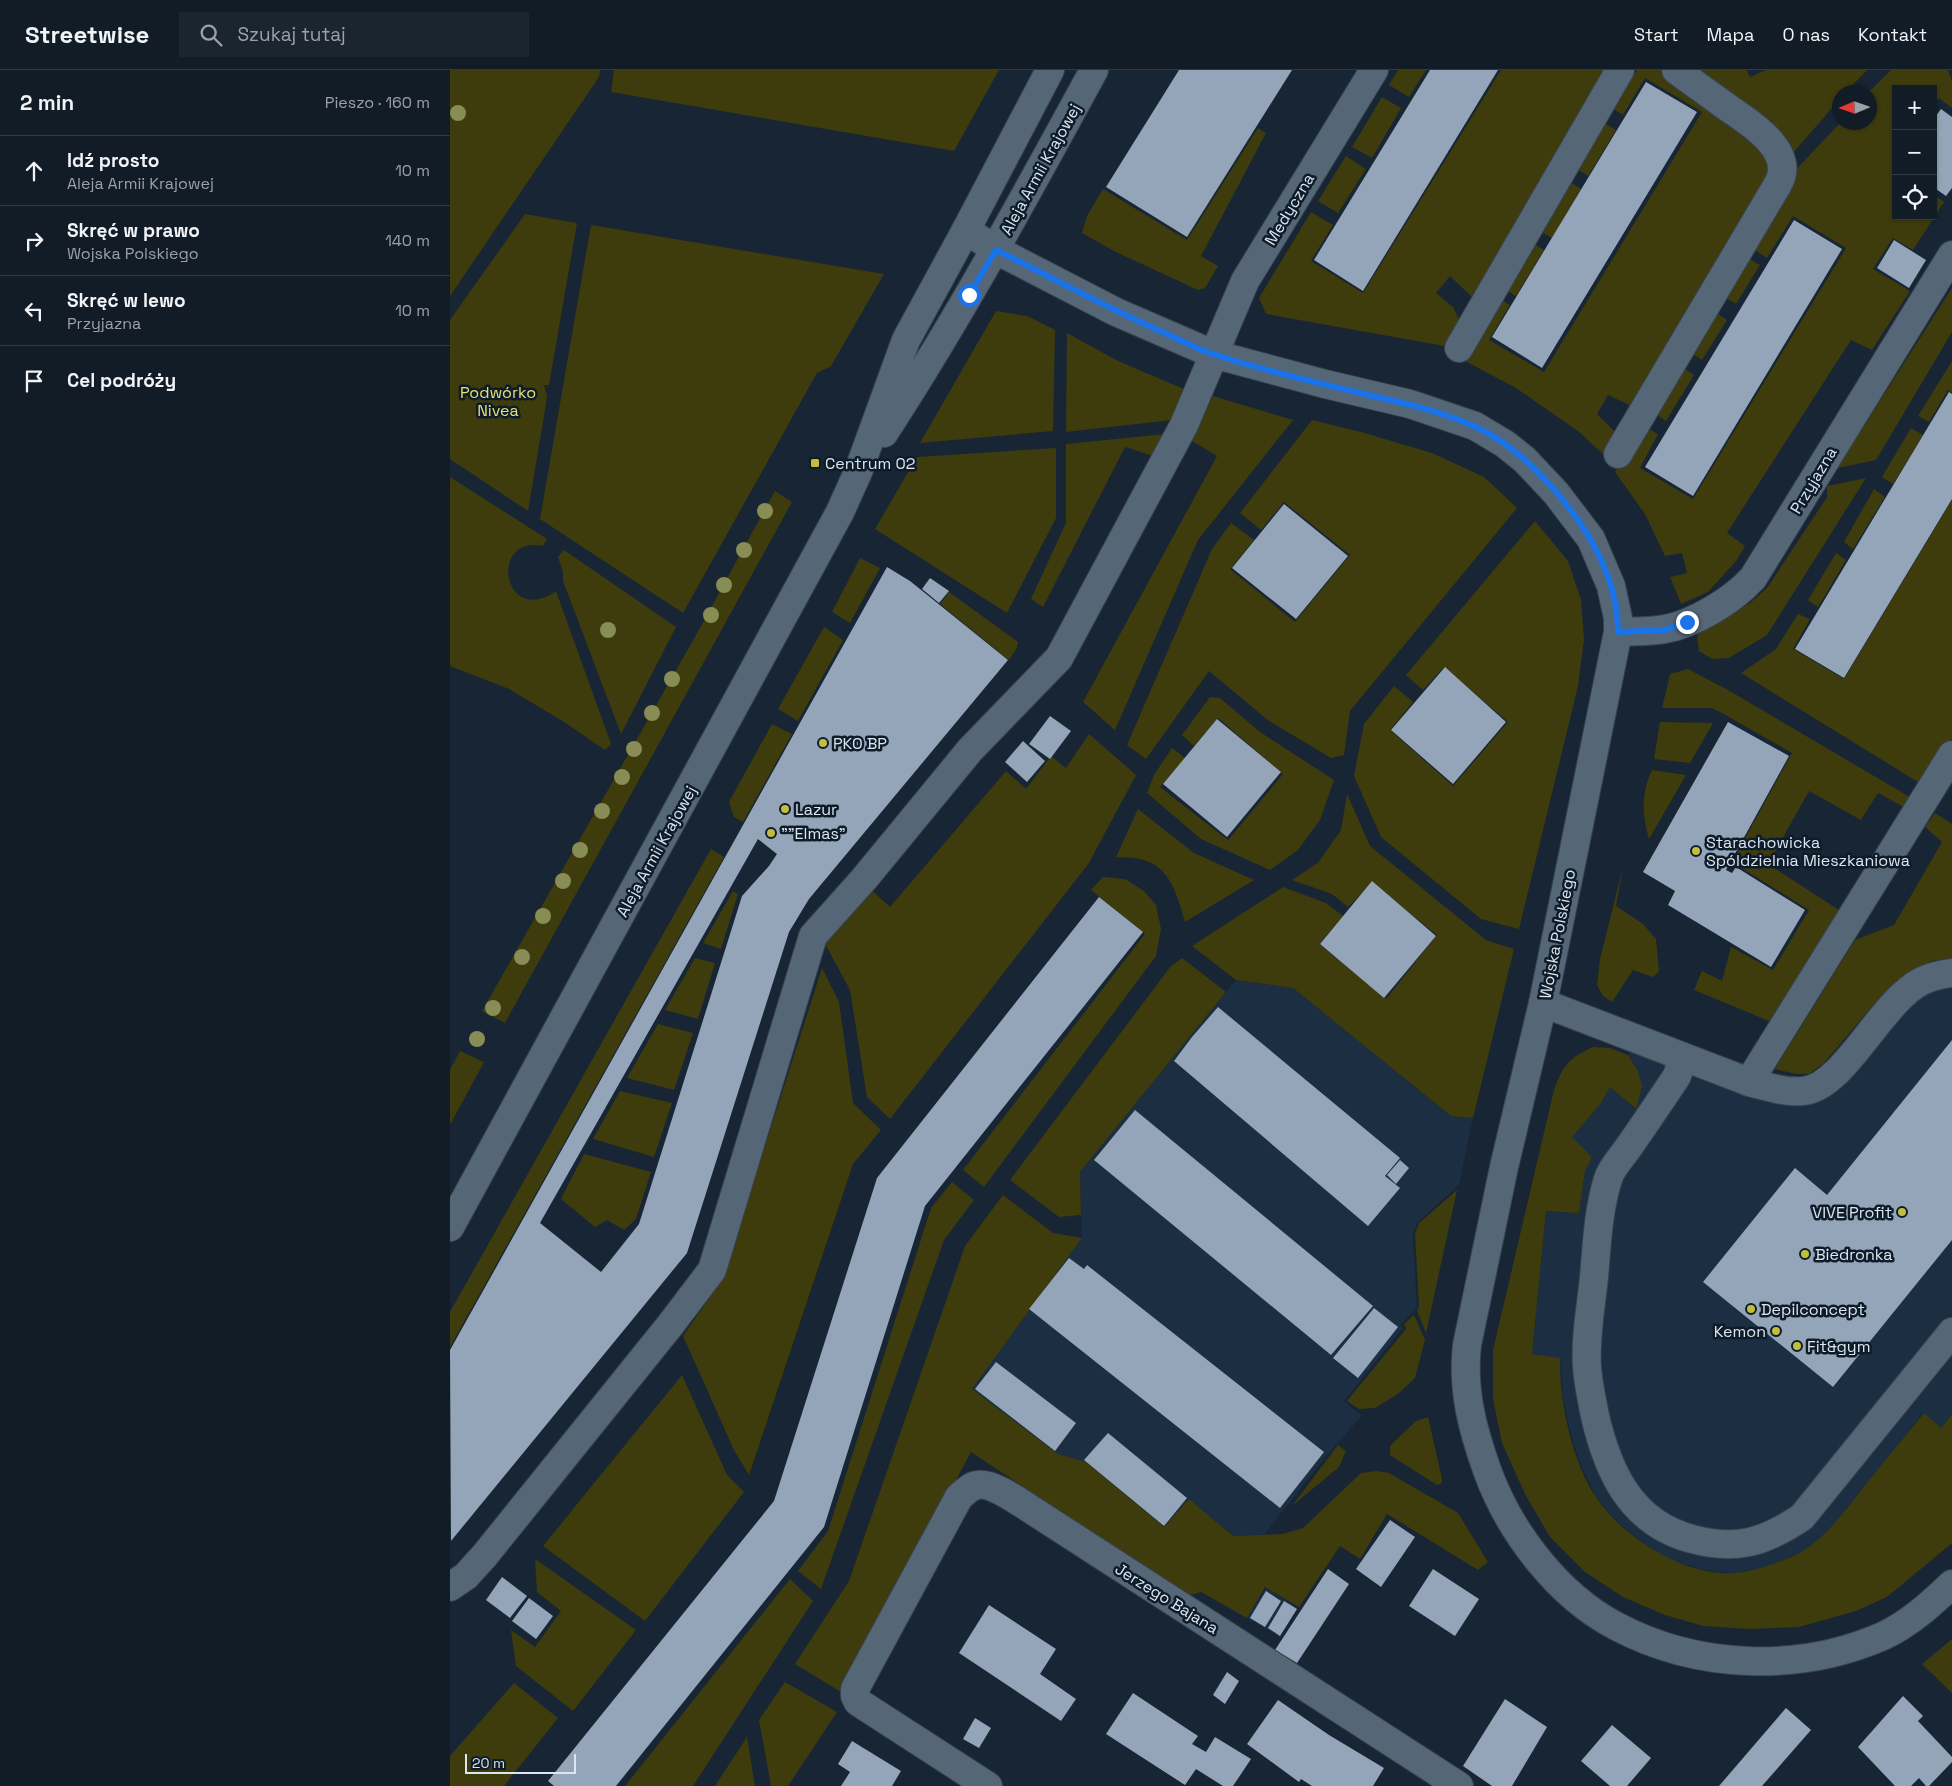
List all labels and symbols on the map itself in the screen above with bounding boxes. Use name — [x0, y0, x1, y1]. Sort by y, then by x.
north arrow — [1832, 85, 1877, 130]
street label: Aleja Armii Krajowej — [996, 100, 1085, 239]
street label: Medyczna — [1260, 170, 1319, 249]
route start — [958, 284, 981, 307]
park label: Podwórko Nivea — [460, 382, 536, 421]
street label: Przyjazna — [1785, 443, 1842, 518]
place label: Centrum 02 — [825, 453, 915, 474]
marker: Centrum 02 — [809, 457, 821, 469]
route end — [1676, 611, 1699, 634]
place label: PKO BP — [833, 733, 887, 754]
marker: PKO BP — [817, 737, 829, 749]
street label: Aleja Armii Krajowej — [612, 782, 701, 921]
place label: Lazur — [795, 799, 837, 820]
marker: Lazur — [779, 803, 791, 815]
place label: ""Elmas" — [781, 823, 846, 844]
marker: ""Elmas" — [765, 827, 777, 839]
place label: Starachowicka Spóldzielnia Mieszkaniowa — [1706, 832, 1910, 871]
marker: Starachowicka Spóldzielnia Mieszkaniowa — [1690, 845, 1702, 857]
street label: Wojska Polskiego — [1535, 868, 1580, 1001]
place label: VIVE Profit — [1812, 1202, 1892, 1223]
marker: VIVE Profit — [1896, 1206, 1908, 1218]
place label: Biedronka — [1815, 1244, 1892, 1265]
marker: Biedronka — [1799, 1248, 1811, 1260]
place label: Depilconcept — [1761, 1299, 1865, 1320]
marker: Depilconcept — [1745, 1303, 1757, 1315]
place label: Kemon — [1714, 1321, 1766, 1342]
marker: Kemon — [1770, 1325, 1782, 1337]
place label: Fit&gym — [1807, 1336, 1870, 1357]
marker: Fit&gym — [1791, 1340, 1803, 1352]
street label: Jerzego Bajana — [1111, 1558, 1222, 1639]
scale bar — [465, 1751, 576, 1774]

